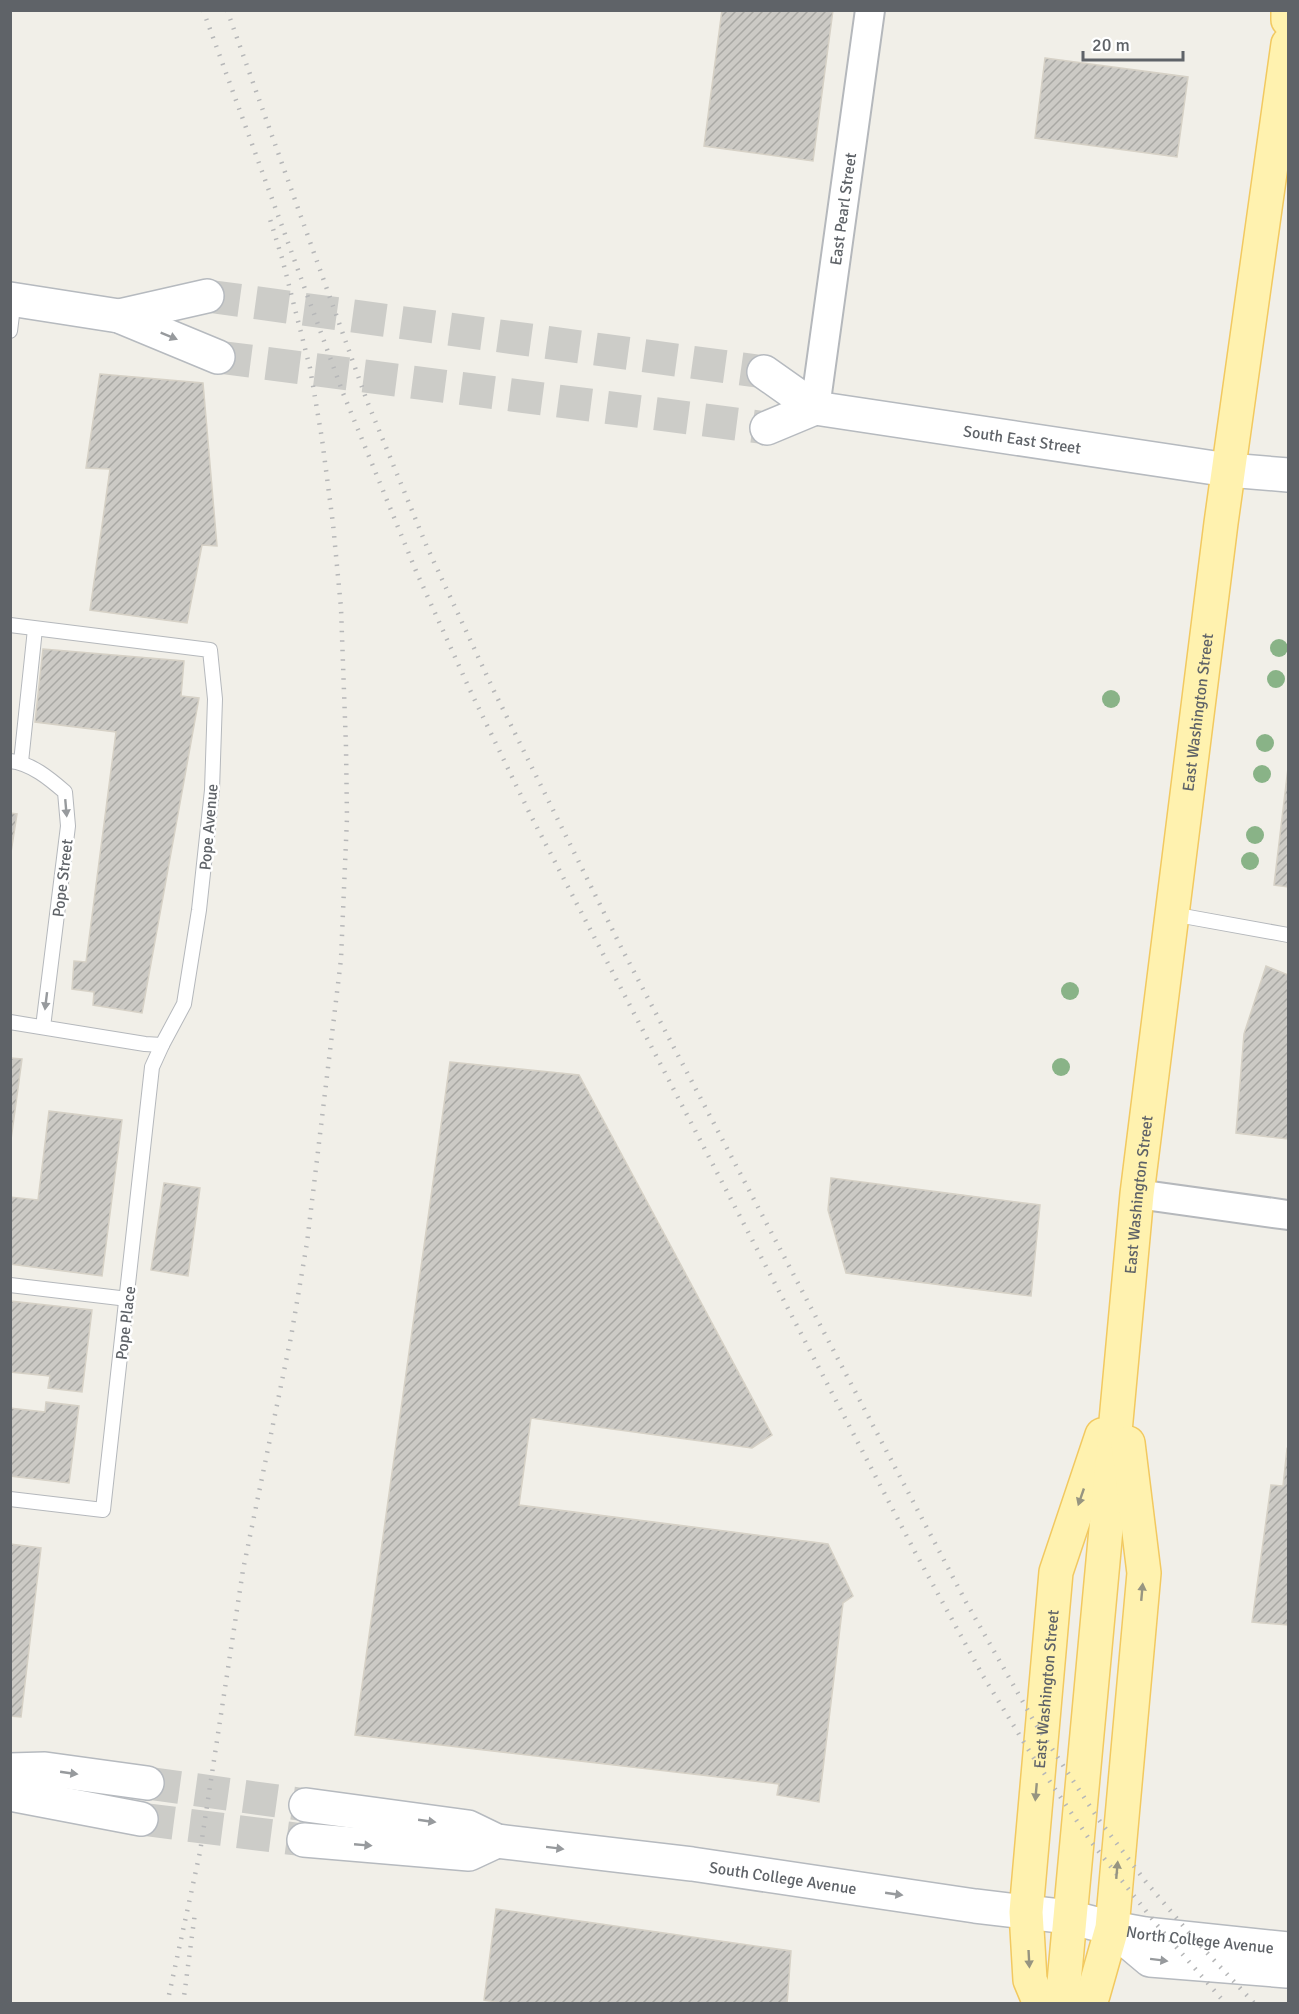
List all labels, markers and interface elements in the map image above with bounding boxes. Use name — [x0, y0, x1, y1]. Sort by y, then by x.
scale bar — [1083, 24, 1184, 62]
text: 20 m — [1092, 34, 1130, 56]
street label: East Pearl Street — [826, 151, 861, 267]
one-way arrow — [160, 331, 178, 341]
street label: South East Street — [962, 421, 1083, 459]
street label: East Washington Street — [1178, 632, 1218, 793]
street label: Pope Avenue — [195, 783, 223, 871]
one-way arrow — [61, 798, 71, 817]
street label: Pope Street — [48, 837, 78, 918]
one-way arrow — [41, 992, 51, 1011]
street label: East Washington Street — [1121, 1114, 1158, 1275]
street label: Pope Place — [112, 1285, 140, 1361]
one-way arrow — [1076, 1488, 1086, 1506]
one-way arrow — [1137, 1583, 1147, 1602]
street label: East Washington Street — [1030, 1608, 1064, 1769]
one-way arrow — [59, 1768, 78, 1777]
one-way arrow — [1031, 1783, 1041, 1802]
one-way arrow — [417, 1817, 436, 1826]
one-way arrow — [353, 1840, 372, 1850]
one-way arrow — [546, 1843, 565, 1853]
street label: South College Avenue — [708, 1858, 858, 1899]
one-way arrow — [1113, 1861, 1122, 1880]
one-way arrow — [885, 1889, 904, 1898]
street label: North College Avenue — [1124, 1922, 1275, 1958]
one-way arrow — [1024, 1949, 1033, 1968]
one-way arrow — [1150, 1955, 1169, 1965]

